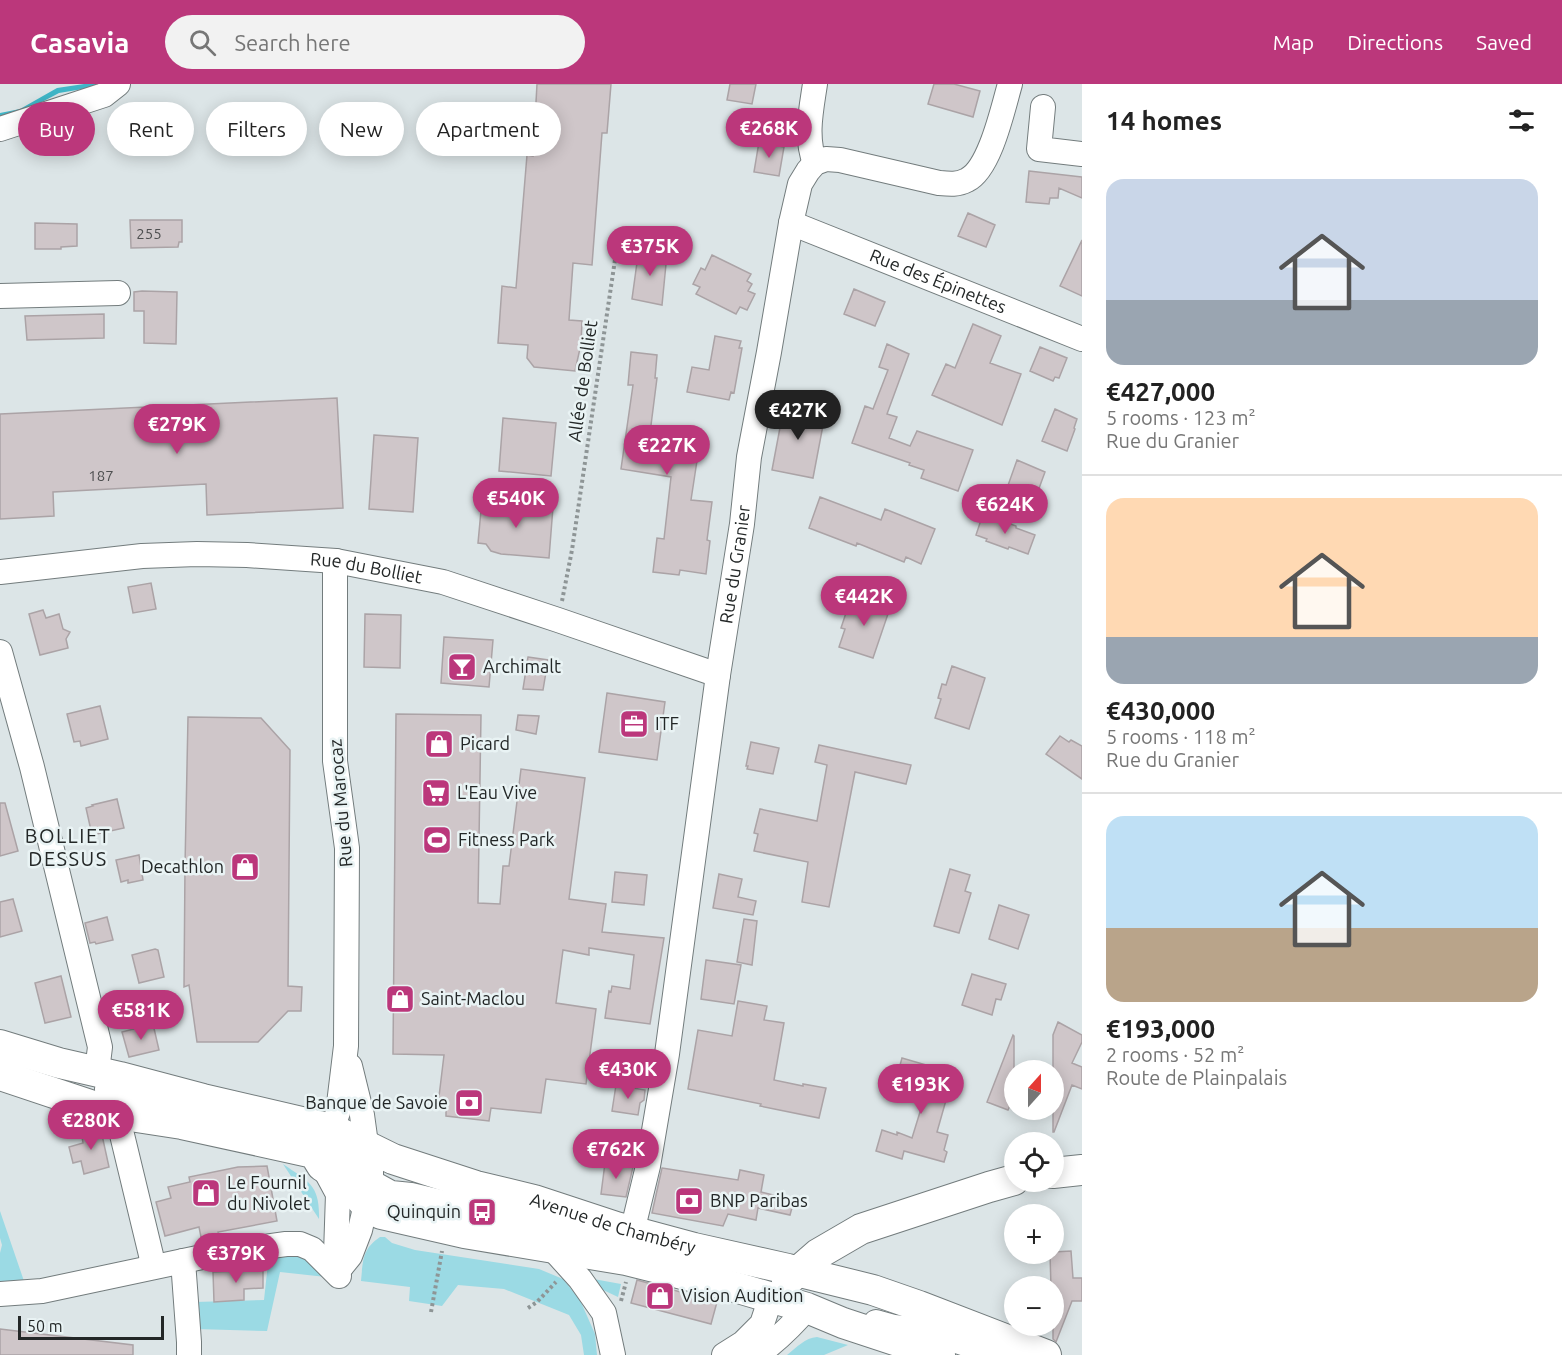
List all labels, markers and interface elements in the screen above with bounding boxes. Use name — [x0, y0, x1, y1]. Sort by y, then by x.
search box — [165, 15, 585, 69]
icon: search — [186, 26, 219, 59]
text: Casavia — [30, 27, 129, 58]
text: Search here — [234, 30, 351, 55]
text: Map — [1273, 30, 1314, 54]
text: Directions — [1347, 30, 1443, 54]
text: Saved — [1476, 30, 1532, 54]
chip: Buy — [18, 102, 95, 156]
chip: Rent — [107, 102, 194, 156]
chip: Filters — [206, 102, 307, 156]
chip: New — [319, 102, 404, 156]
chip: Apartment — [416, 102, 561, 156]
icon: filters — [1505, 104, 1538, 137]
text: 14 homes — [1106, 106, 1222, 135]
pin: €268K — [727, 108, 811, 159]
text: €268K — [740, 116, 798, 139]
icon: home — [1268, 218, 1376, 326]
house number: 255 — [136, 225, 162, 242]
pin: €375K — [608, 226, 692, 277]
text: €375K — [621, 234, 679, 257]
street label: Rue des Épinettes — [867, 244, 1009, 317]
street label: Allée de Bolliet — [564, 319, 600, 443]
text: €427,000 — [1106, 377, 1215, 406]
pin: €427K — [756, 390, 840, 441]
text: €427K — [769, 398, 827, 421]
pin: €279K — [135, 404, 219, 455]
text: 5 rooms · 123 m² — [1106, 406, 1256, 429]
text: €279K — [148, 412, 206, 435]
pin: €227K — [625, 425, 709, 476]
text: Rue du Granier — [1106, 429, 1239, 452]
text: €227K — [638, 433, 696, 456]
house number: 187 — [88, 467, 114, 484]
pin: €540K — [474, 478, 558, 529]
pin: €624K — [963, 484, 1047, 535]
text: €540K — [487, 486, 545, 509]
text: €624K — [976, 492, 1034, 515]
street label: Rue du Granier — [715, 504, 753, 625]
icon: home — [1268, 537, 1376, 645]
street label: Rue du Bolliet — [310, 548, 424, 587]
pin: €442K — [822, 576, 906, 627]
text: €442K — [835, 584, 893, 607]
bar icon: Archimalt — [446, 651, 478, 683]
place label: Archimalt — [483, 656, 561, 676]
text: €430,000 — [1106, 696, 1215, 725]
office icon: ITF — [618, 708, 650, 740]
place label: ITF — [655, 713, 679, 733]
text: 5 rooms · 118 m² — [1106, 725, 1256, 748]
shop icon: Picard — [423, 728, 455, 760]
place label: Picard — [460, 733, 510, 753]
street label: Rue du Marocaz — [324, 738, 356, 868]
text: Rue du Granier — [1106, 748, 1239, 771]
supermarket icon: L'Eau Vive — [420, 777, 452, 809]
place label: L'Eau Vive — [457, 782, 537, 802]
district label: BOLLIET DESSUS — [25, 824, 111, 870]
sports icon: Fitness Park — [421, 824, 453, 856]
place label: Fitness Park — [458, 829, 555, 849]
shop icon: Decathlon — [229, 851, 261, 883]
icon: home — [1268, 855, 1376, 963]
place label: Decathlon — [141, 856, 224, 876]
shop icon: Saint-Maclou — [384, 983, 416, 1015]
place label: Saint-Maclou — [421, 988, 525, 1008]
pin: €581K — [99, 990, 183, 1041]
text: €581K — [112, 998, 170, 1021]
text: €193,000 — [1106, 1014, 1215, 1043]
text: 2 rooms · 52 m² — [1106, 1043, 1244, 1066]
pin: €430K — [586, 1049, 670, 1100]
text: €430K — [599, 1057, 657, 1080]
north arrow — [1004, 1060, 1064, 1120]
map controls — [1004, 1060, 1064, 1336]
pin: €193K — [879, 1064, 963, 1115]
text: Route de Plainpalais — [1106, 1066, 1287, 1089]
text: €193K — [892, 1072, 950, 1095]
bank icon: Banque de Savoie — [453, 1087, 485, 1119]
place label: Banque de Savoie — [305, 1092, 448, 1112]
pin: €280K — [49, 1100, 133, 1151]
text: €280K — [62, 1108, 120, 1131]
pin: €762K — [574, 1129, 658, 1180]
button: locate — [1004, 1132, 1064, 1192]
text: €762K — [587, 1137, 645, 1160]
place label: Le Fournil du Nivolet — [227, 1172, 310, 1213]
shop icon: Le Fournil du Nivolet — [190, 1177, 222, 1209]
bank icon: BNP Paribas — [673, 1185, 705, 1217]
street label: Avenue de Chambéry — [528, 1188, 698, 1257]
place label: BNP Paribas — [710, 1190, 808, 1210]
bus stop icon: Quinquin — [466, 1196, 498, 1228]
place label: Quinquin — [387, 1201, 461, 1222]
button: + — [1004, 1204, 1064, 1264]
pin: €379K — [194, 1233, 278, 1284]
text: €379K — [207, 1241, 265, 1264]
button: − — [1004, 1276, 1064, 1336]
shop icon: Vision Audition — [644, 1280, 676, 1312]
place label: Vision Audition — [681, 1285, 804, 1305]
scale bar — [18, 1313, 164, 1340]
text: 50 m — [27, 1317, 63, 1335]

